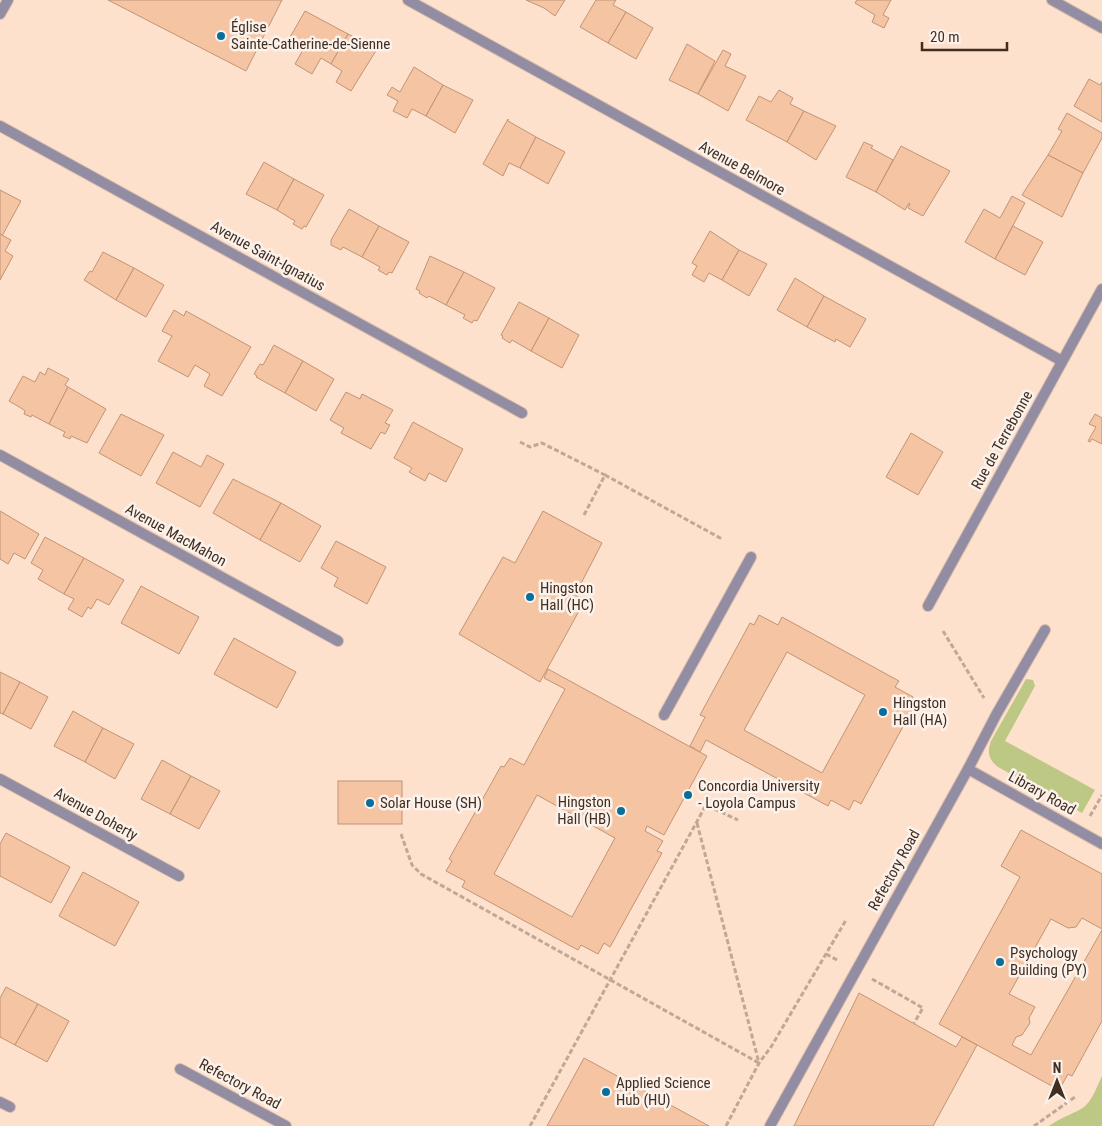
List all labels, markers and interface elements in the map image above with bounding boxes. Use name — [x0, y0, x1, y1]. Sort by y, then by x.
place label: Église Sainte-Catherine-de-Sienne — [231, 18, 390, 53]
scale bar — [922, 20, 1007, 52]
text: 20 m — [930, 28, 960, 46]
marker: Église Sainte-Catherine-de-Sienne — [215, 30, 227, 42]
street label: Avenue Belmore — [696, 137, 788, 199]
street label: Avenue Saint-Ignatius — [208, 217, 328, 295]
street label: Rue de Terrebonne — [967, 388, 1037, 492]
street label: Avenue MacMahon — [122, 500, 230, 570]
place label: Hingston Hall (HC) — [540, 579, 594, 614]
marker: Hingston Hall (HC) — [524, 591, 536, 603]
place label: Hingston Hall (HA) — [893, 694, 947, 729]
marker: Hingston Hall (HA) — [877, 706, 889, 718]
street label: Library Road — [1005, 767, 1079, 819]
place label: Concordia University - Loyola Campus — [698, 777, 820, 812]
street label: Avenue Doherty — [51, 784, 141, 844]
marker: Concordia University - Loyola Campus — [682, 789, 694, 801]
place label: Hingston Hall (HB) — [557, 793, 611, 828]
place label: Solar House (SH) — [380, 794, 482, 812]
marker: Solar House (SH) — [364, 797, 376, 809]
marker: Hingston Hall (HB) — [615, 805, 627, 817]
street label: Refectory Road — [864, 826, 924, 914]
place label: Psychology Building (PY) — [1010, 944, 1087, 979]
marker: Psychology Building (PY) — [994, 956, 1006, 968]
street label: Refectory Road — [196, 1055, 284, 1113]
north arrow — [1032, 1056, 1082, 1106]
text: N — [1053, 1060, 1061, 1076]
place label: Applied Science Hub (HU) — [616, 1074, 711, 1109]
marker: Applied Science Hub (HU) — [600, 1086, 612, 1098]

